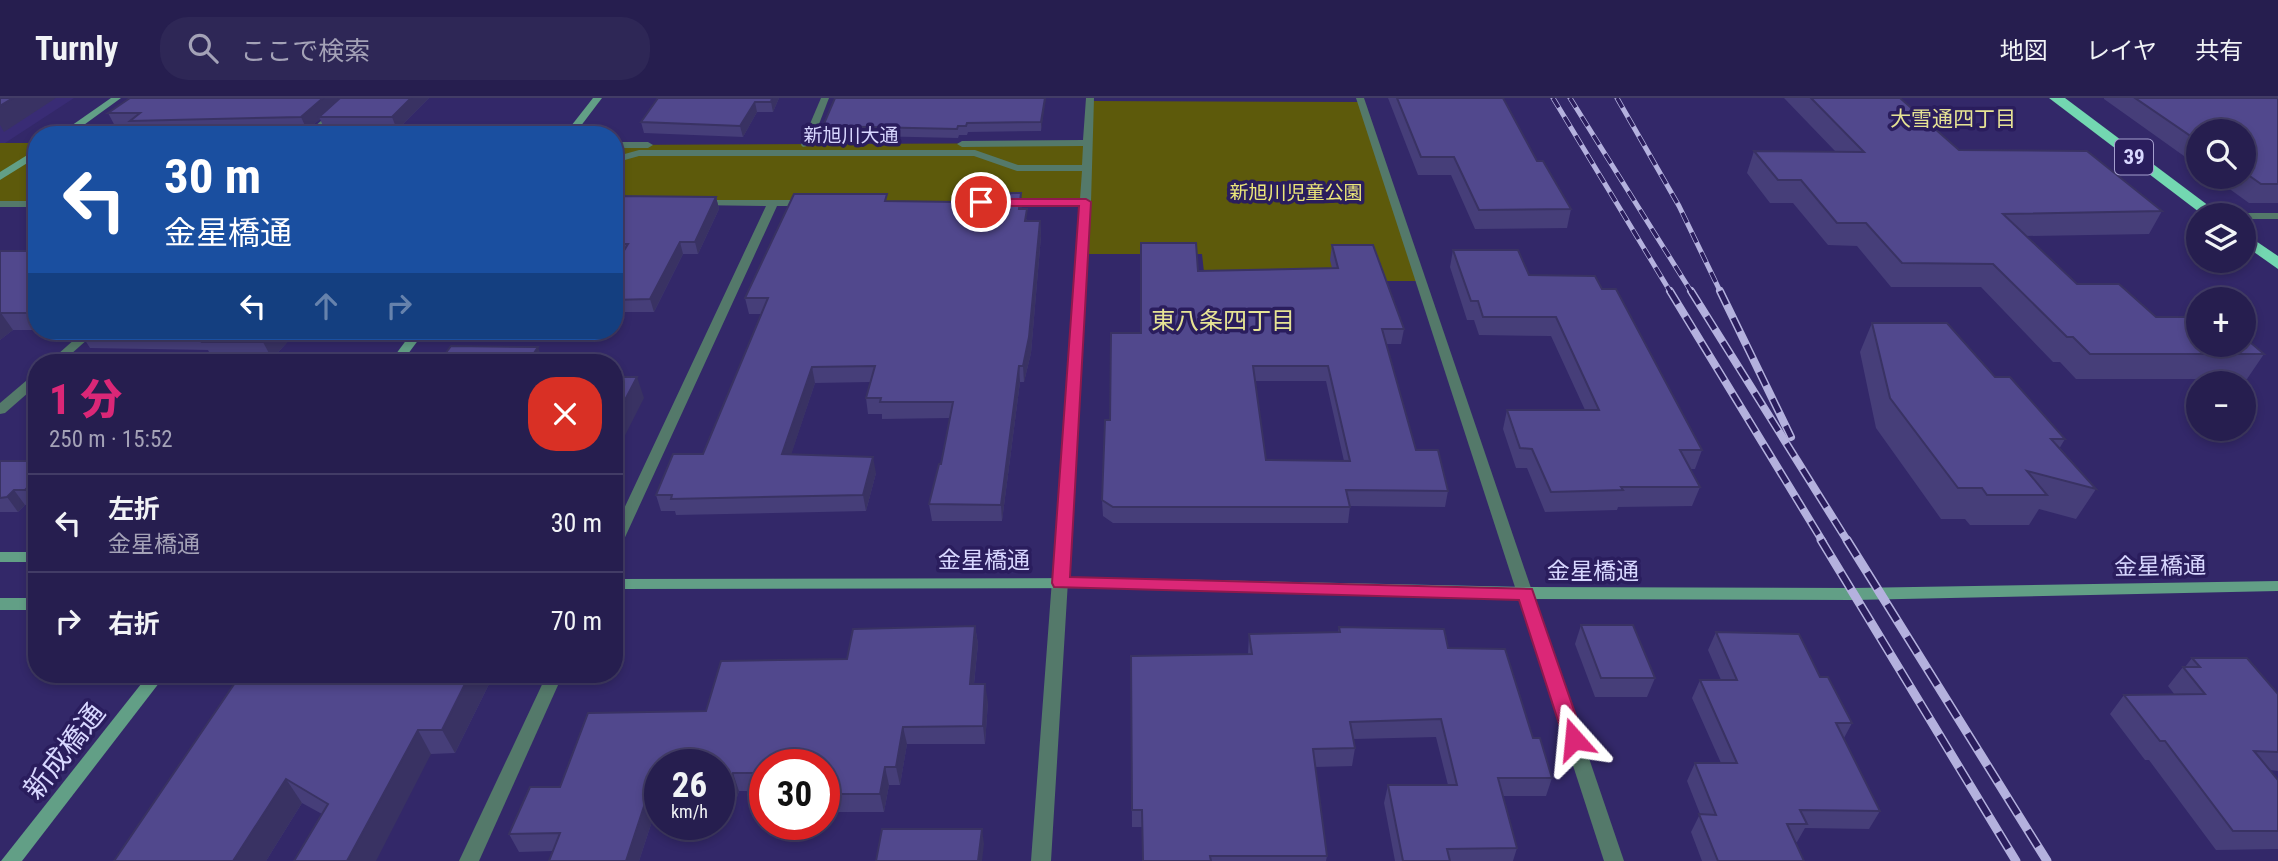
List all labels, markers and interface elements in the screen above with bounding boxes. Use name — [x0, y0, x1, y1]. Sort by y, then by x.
search box — [160, 17, 650, 80]
text: Turnly — [35, 29, 118, 68]
icon: search — [184, 29, 222, 67]
text: ここで検索 — [240, 36, 370, 66]
text: 地図 — [2000, 37, 2048, 65]
text: レイヤ — [2086, 37, 2157, 65]
text: 共有 — [2195, 37, 2243, 65]
district label: 大雪通四丁目 — [1890, 107, 2016, 131]
map controls — [2186, 119, 2256, 441]
button: search — [2186, 119, 2256, 189]
street label: 新旭川大通 — [803, 124, 899, 147]
road number: 39 — [2115, 140, 2153, 174]
text: 30 m — [164, 148, 261, 205]
icon: left — [49, 154, 140, 245]
pin — [951, 172, 1011, 232]
park label: 新旭川児童公園 — [1229, 181, 1363, 204]
icon: arrive — [962, 183, 1000, 221]
button: layers — [2186, 203, 2256, 273]
text: 金星橋通 — [164, 214, 292, 252]
icon: left — [234, 287, 272, 325]
icon: ahead — [307, 287, 345, 325]
icon: right — [380, 287, 418, 325]
button: + — [2186, 287, 2256, 357]
district label: 東八条四丁目 — [1151, 307, 1295, 335]
button: − — [2186, 371, 2256, 441]
text: 1 分 — [49, 375, 122, 424]
button: close — [528, 377, 602, 451]
text: 250 m · 15:52 — [49, 426, 173, 453]
text: 左折 — [108, 494, 160, 524]
icon: left — [49, 504, 87, 542]
text: 30 m — [551, 508, 602, 538]
text: 金星橋通 — [108, 531, 200, 558]
street label: 金星橋通 — [938, 547, 1030, 574]
street label: 金星橋通 — [2114, 552, 2206, 581]
street label: 金星橋通 — [1547, 558, 1639, 585]
icon: right — [49, 602, 87, 640]
text: 70 m — [551, 606, 602, 636]
text: 右折 — [108, 609, 160, 639]
street label: 新成橋通 — [17, 697, 112, 806]
position arrow — [1537, 702, 1611, 776]
speed limit sign: 30 — [749, 749, 840, 840]
text: 26 — [672, 765, 707, 806]
text: km/h — [671, 801, 708, 822]

